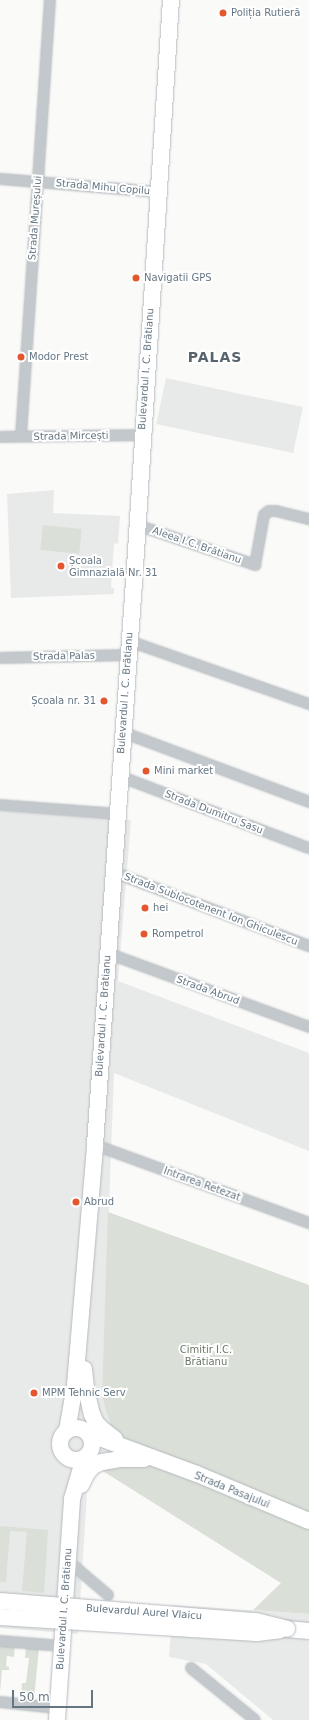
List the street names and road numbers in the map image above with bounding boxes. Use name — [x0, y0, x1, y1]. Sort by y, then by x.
street label: Strada Mureșului — [26, 175, 44, 261]
street label: Strada Mihu Copilu — [55, 177, 151, 197]
street label: Bulevardul I. C. Brătianu — [136, 308, 156, 430]
street label: Strada Mircești — [33, 429, 109, 443]
street label: Aleea I.C. Brătianu — [151, 524, 243, 566]
street label: Bulevardul I. C. Brătianu — [115, 632, 135, 754]
street label: Strada Palas — [33, 649, 95, 663]
street label: Strada Dumitru Sasu — [163, 788, 265, 836]
street label: Strada Sublocotenent Ion Ghiculescu — [123, 870, 299, 948]
street label: Bulevardul I. C. Brătianu — [93, 955, 113, 1077]
street label: Strada Abrud — [175, 973, 241, 1007]
street label: Intrarea Retezat — [162, 1165, 242, 1203]
street label: Strada Pasajului — [193, 1469, 271, 1511]
street label: Bulevardul I. C. Brătianu — [54, 1548, 74, 1670]
street label: Bulevardul Aurel Vlaicu — [86, 1602, 202, 1622]

